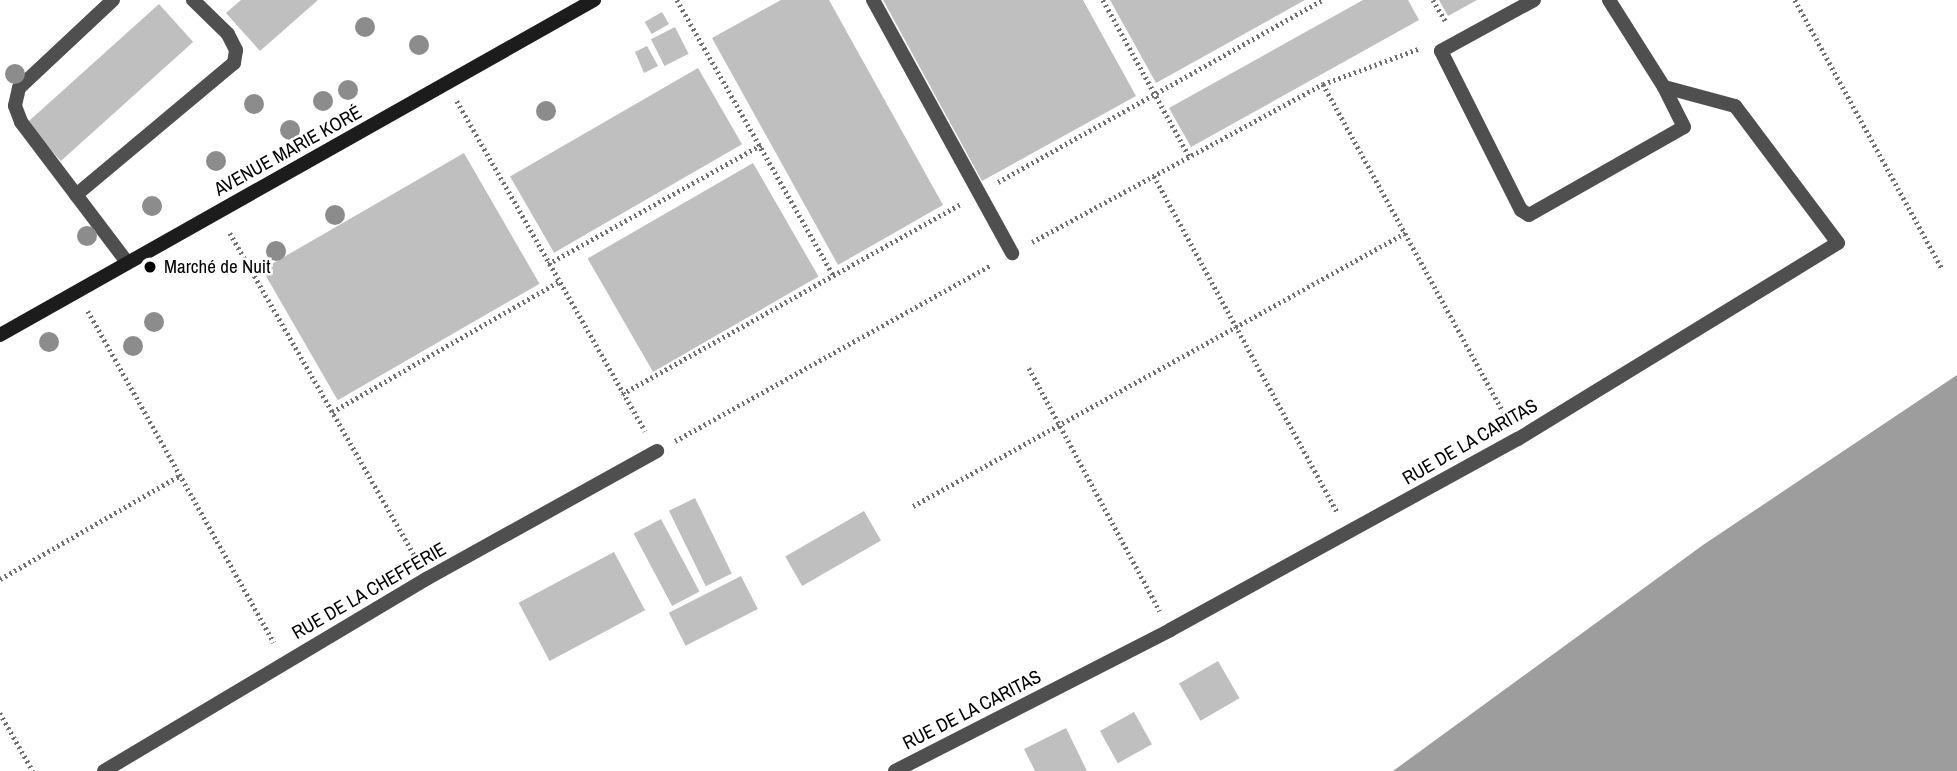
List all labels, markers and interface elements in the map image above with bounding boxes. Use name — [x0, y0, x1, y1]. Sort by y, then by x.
street label: AVENUE MARIE KORÉ — [210, 101, 366, 201]
place label: Marché de Nuit — [164, 256, 271, 278]
marker: Marché de Nuit — [142, 259, 158, 275]
street label: RUE DE LA CARITAS — [1398, 394, 1542, 490]
street label: RUE DE LA CHEFFERIE — [288, 537, 450, 645]
street label: RUE DE LA CARITAS — [899, 665, 1045, 755]

